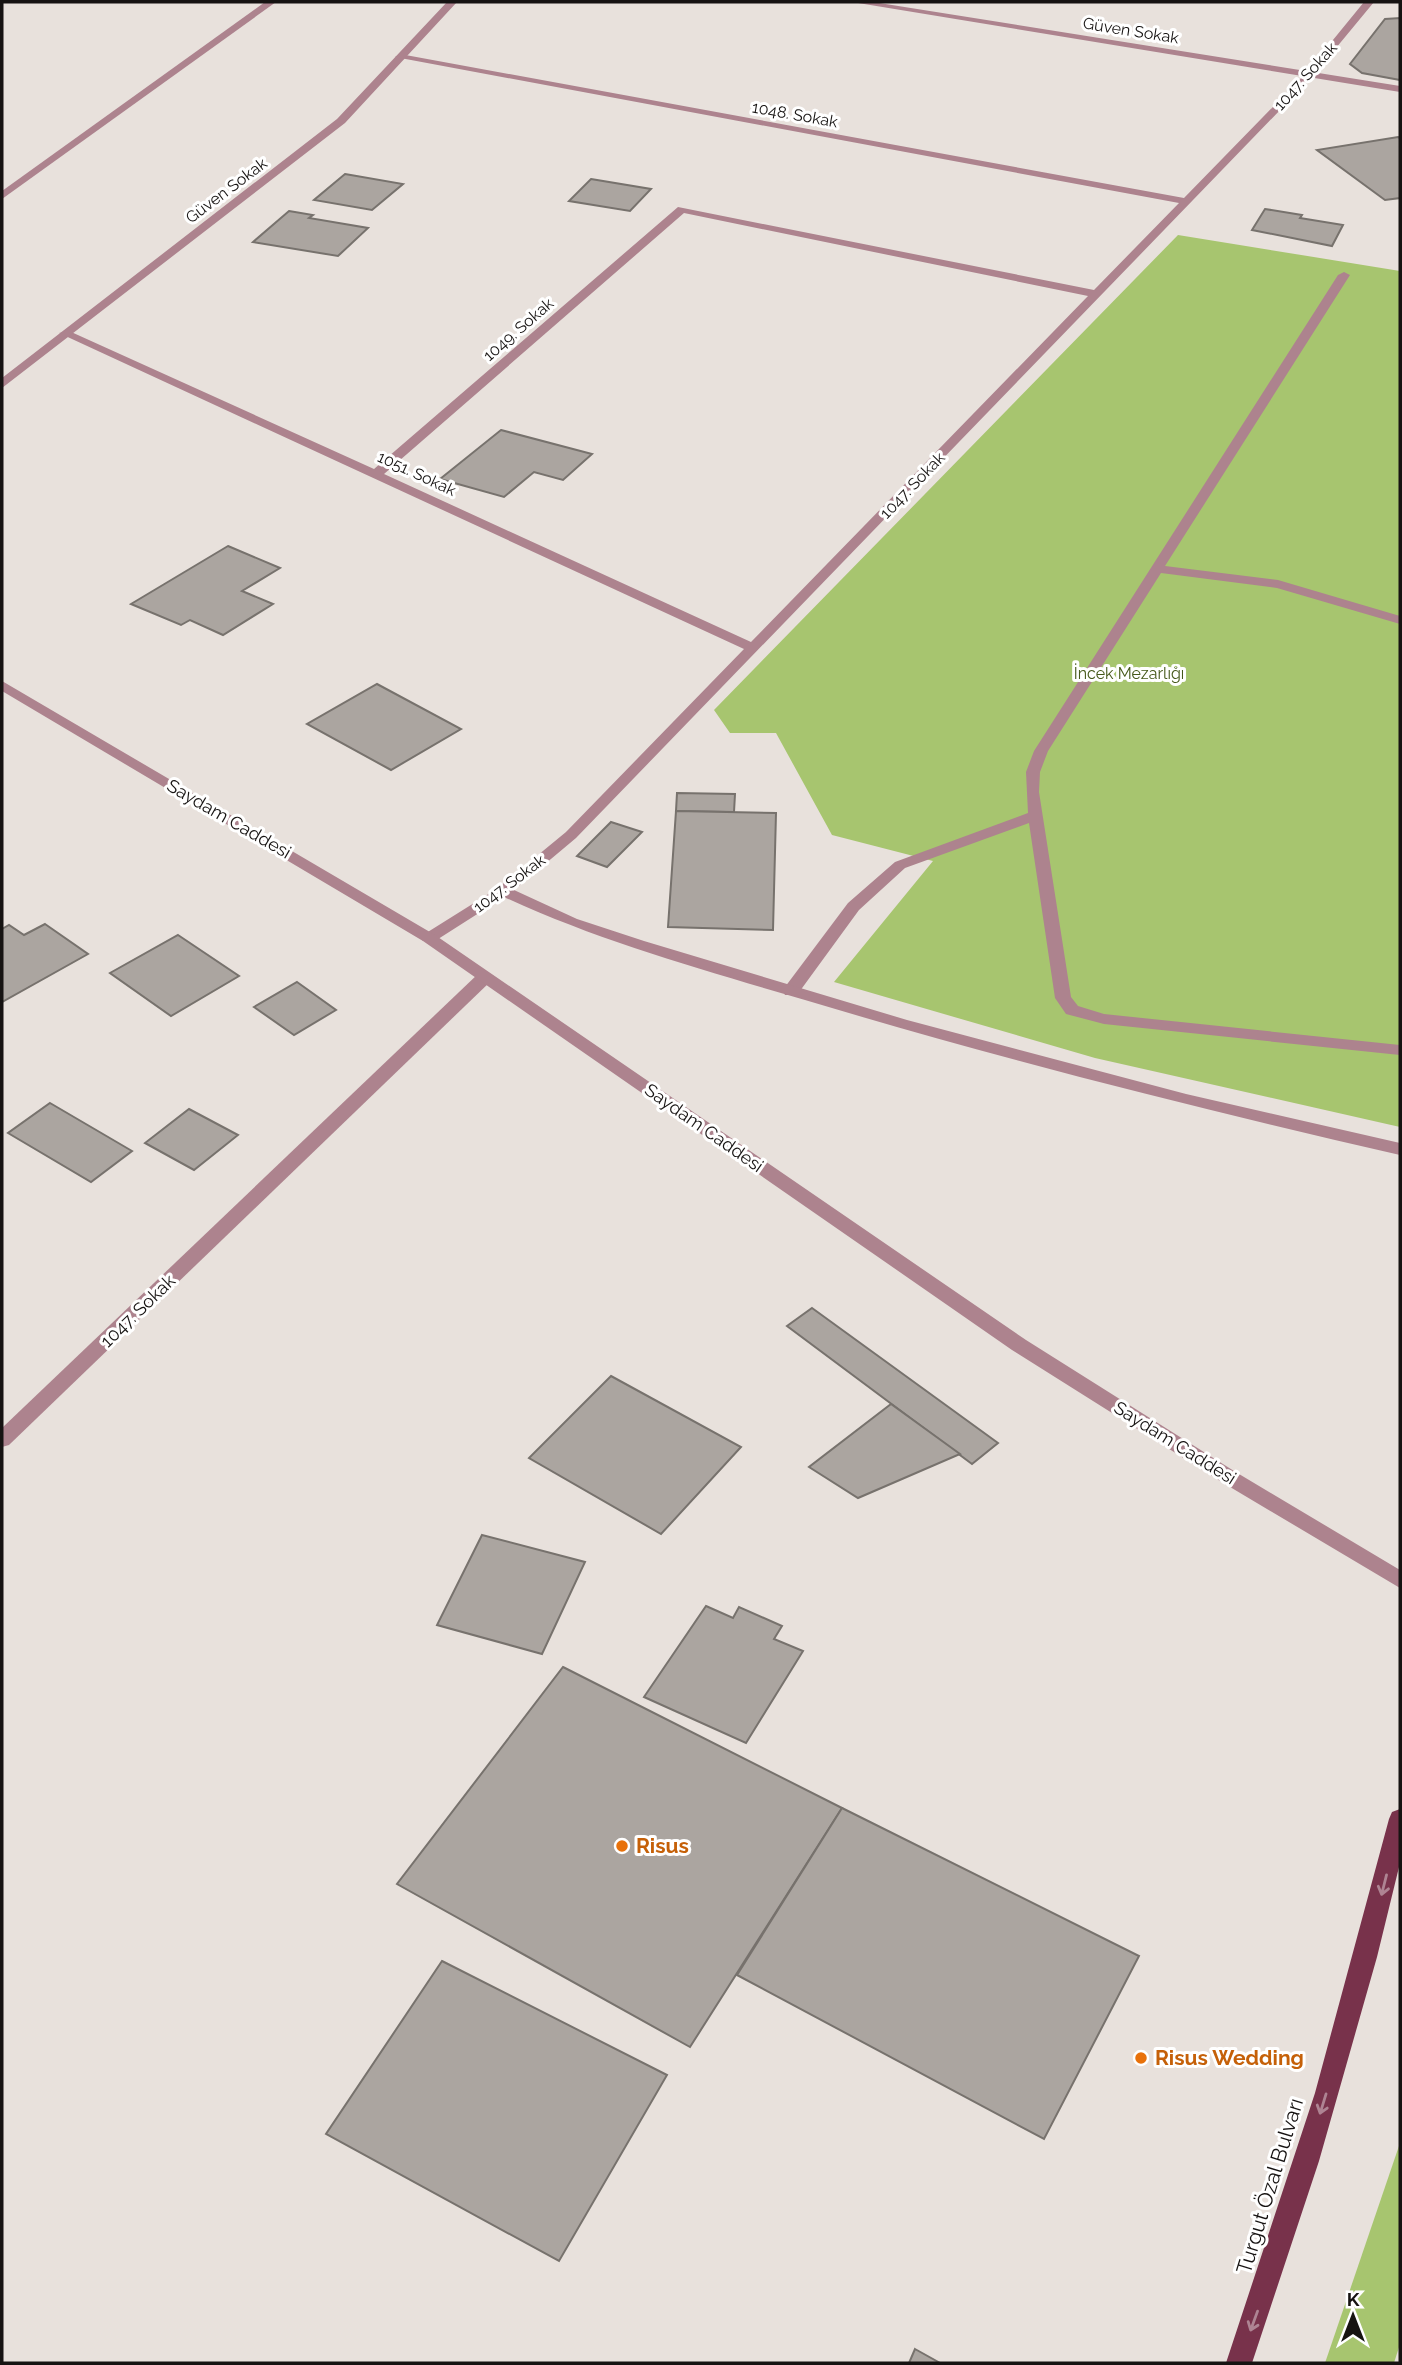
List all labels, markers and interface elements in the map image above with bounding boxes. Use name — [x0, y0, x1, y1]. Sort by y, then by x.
street label: Güven Sokak — [1082, 14, 1181, 48]
street label: 1047. Sokak — [1270, 38, 1341, 114]
street label: 1048. Sokak — [750, 98, 840, 131]
street label: Güven Sokak — [182, 153, 271, 227]
street label: 1049. Sokak — [479, 293, 558, 365]
street label: 1051. Sokak — [375, 447, 459, 500]
street label: 1047. Sokak — [876, 448, 949, 522]
park label: İncek Mezarlığı — [1074, 663, 1184, 683]
street label: Saydam Caddesi — [163, 775, 295, 863]
street label: 1047. Sokak — [470, 850, 549, 917]
street label: Saydam Caddesi — [641, 1079, 768, 1176]
street label: 1047. Sokak — [96, 1270, 180, 1351]
street label: Saydam Caddesi — [1110, 1397, 1240, 1489]
place label: Risus — [636, 1833, 689, 1858]
marker: Risus — [614, 1838, 630, 1854]
one-way arrow — [1377, 1873, 1390, 1896]
place label: Risus Wedding — [1155, 2045, 1304, 2070]
marker: Risus Wedding — [1133, 2050, 1149, 2066]
one-way arrow — [1315, 2093, 1328, 2115]
street label: Turgut Özal Bulvarı — [1231, 2095, 1308, 2277]
north arrow — [1318, 2281, 1388, 2351]
text: K — [1347, 2288, 1360, 2310]
one-way arrow — [1247, 2310, 1260, 2332]

